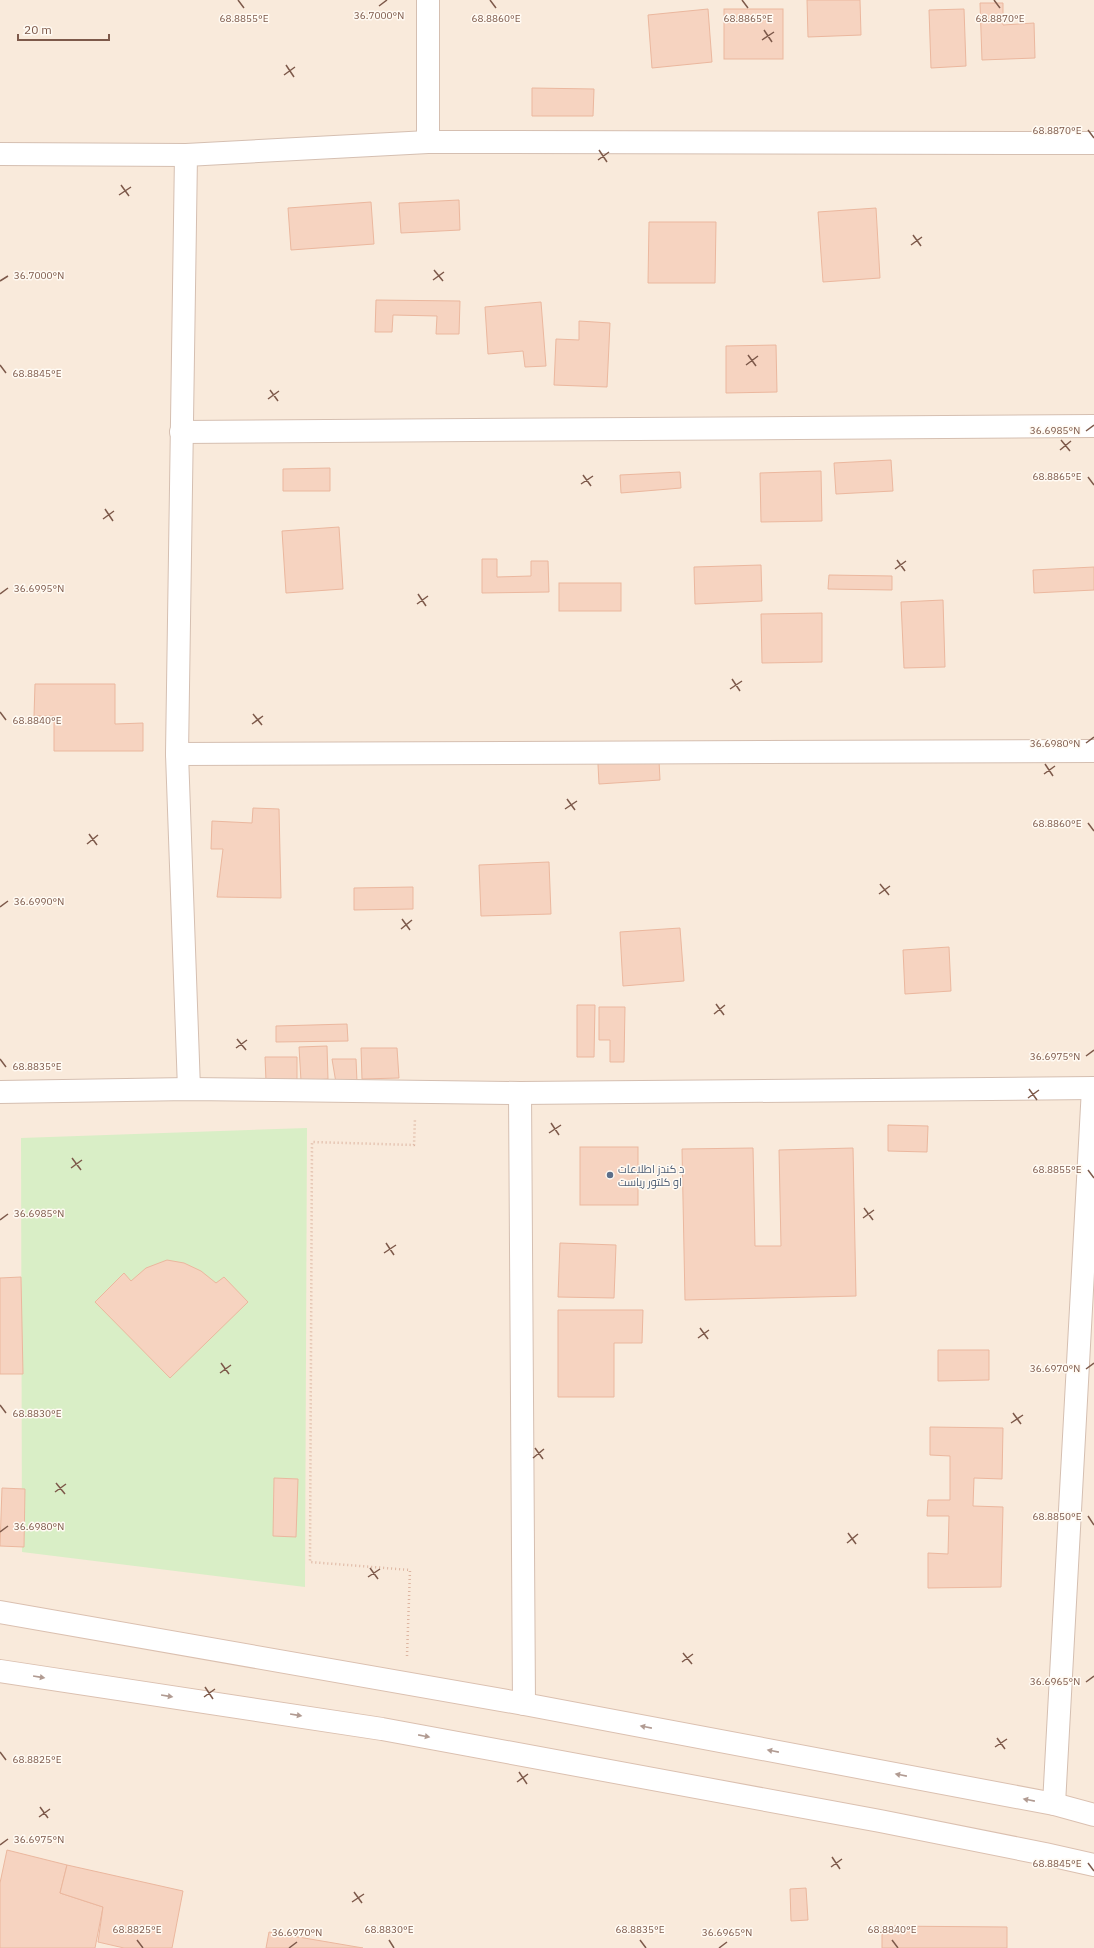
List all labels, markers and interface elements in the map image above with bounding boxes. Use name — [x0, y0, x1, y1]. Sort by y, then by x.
text: 36.7000°N — [354, 9, 404, 22]
text: 68.8855°E — [219, 12, 269, 25]
text: 68.8860°E — [471, 12, 521, 25]
text: 68.8865°E — [723, 12, 773, 25]
text: 68.8870°E — [975, 12, 1025, 25]
scale bar — [18, 16, 109, 42]
text: 20 m — [24, 22, 52, 37]
text: 68.8870°E — [1032, 124, 1082, 137]
text: 36.7000°N — [14, 269, 64, 282]
text: 68.8845°E — [12, 367, 62, 380]
text: 36.6985°N — [1030, 424, 1080, 437]
text: 68.8865°E — [1032, 470, 1082, 483]
text: 36.6995°N — [14, 582, 64, 595]
text: 68.8840°E — [12, 714, 62, 727]
text: 36.6980°N — [1030, 737, 1080, 750]
text: 68.8860°E — [1032, 817, 1082, 830]
text: 36.6990°N — [14, 895, 64, 908]
text: 36.6975°N — [1030, 1050, 1080, 1063]
text: 68.8835°E — [12, 1060, 62, 1073]
place label: د کندز اطلاعات او کلتور ریاست — [618, 1162, 684, 1189]
text: 68.8855°E — [1032, 1163, 1082, 1176]
marker: د کندز اطلاعات او کلتور ریاست — [605, 1170, 615, 1180]
text: 36.6985°N — [14, 1207, 64, 1220]
text: 36.6970°N — [1030, 1362, 1080, 1375]
text: 68.8830°E — [12, 1407, 62, 1420]
text: 68.8850°E — [1032, 1510, 1082, 1523]
text: 36.6980°N — [14, 1520, 64, 1533]
one-way arrow — [32, 1674, 45, 1680]
text: 36.6965°N — [1030, 1675, 1080, 1688]
one-way arrow — [161, 1693, 173, 1699]
one-way arrow — [290, 1712, 302, 1718]
one-way arrow — [640, 1724, 652, 1730]
one-way arrow — [418, 1734, 430, 1740]
one-way arrow — [767, 1748, 780, 1754]
text: 68.8825°E — [12, 1753, 62, 1766]
one-way arrow — [895, 1772, 907, 1778]
one-way arrow — [1023, 1796, 1035, 1802]
text: 36.6975°N — [14, 1833, 64, 1846]
text: 68.8845°E — [1032, 1857, 1082, 1870]
text: 68.8825°E — [112, 1923, 162, 1936]
text: 68.8830°E — [364, 1923, 414, 1936]
text: 68.8835°E — [615, 1923, 665, 1936]
text: 68.8840°E — [867, 1923, 917, 1936]
text: 36.6970°N — [272, 1926, 322, 1939]
text: 36.6965°N — [702, 1926, 752, 1939]

